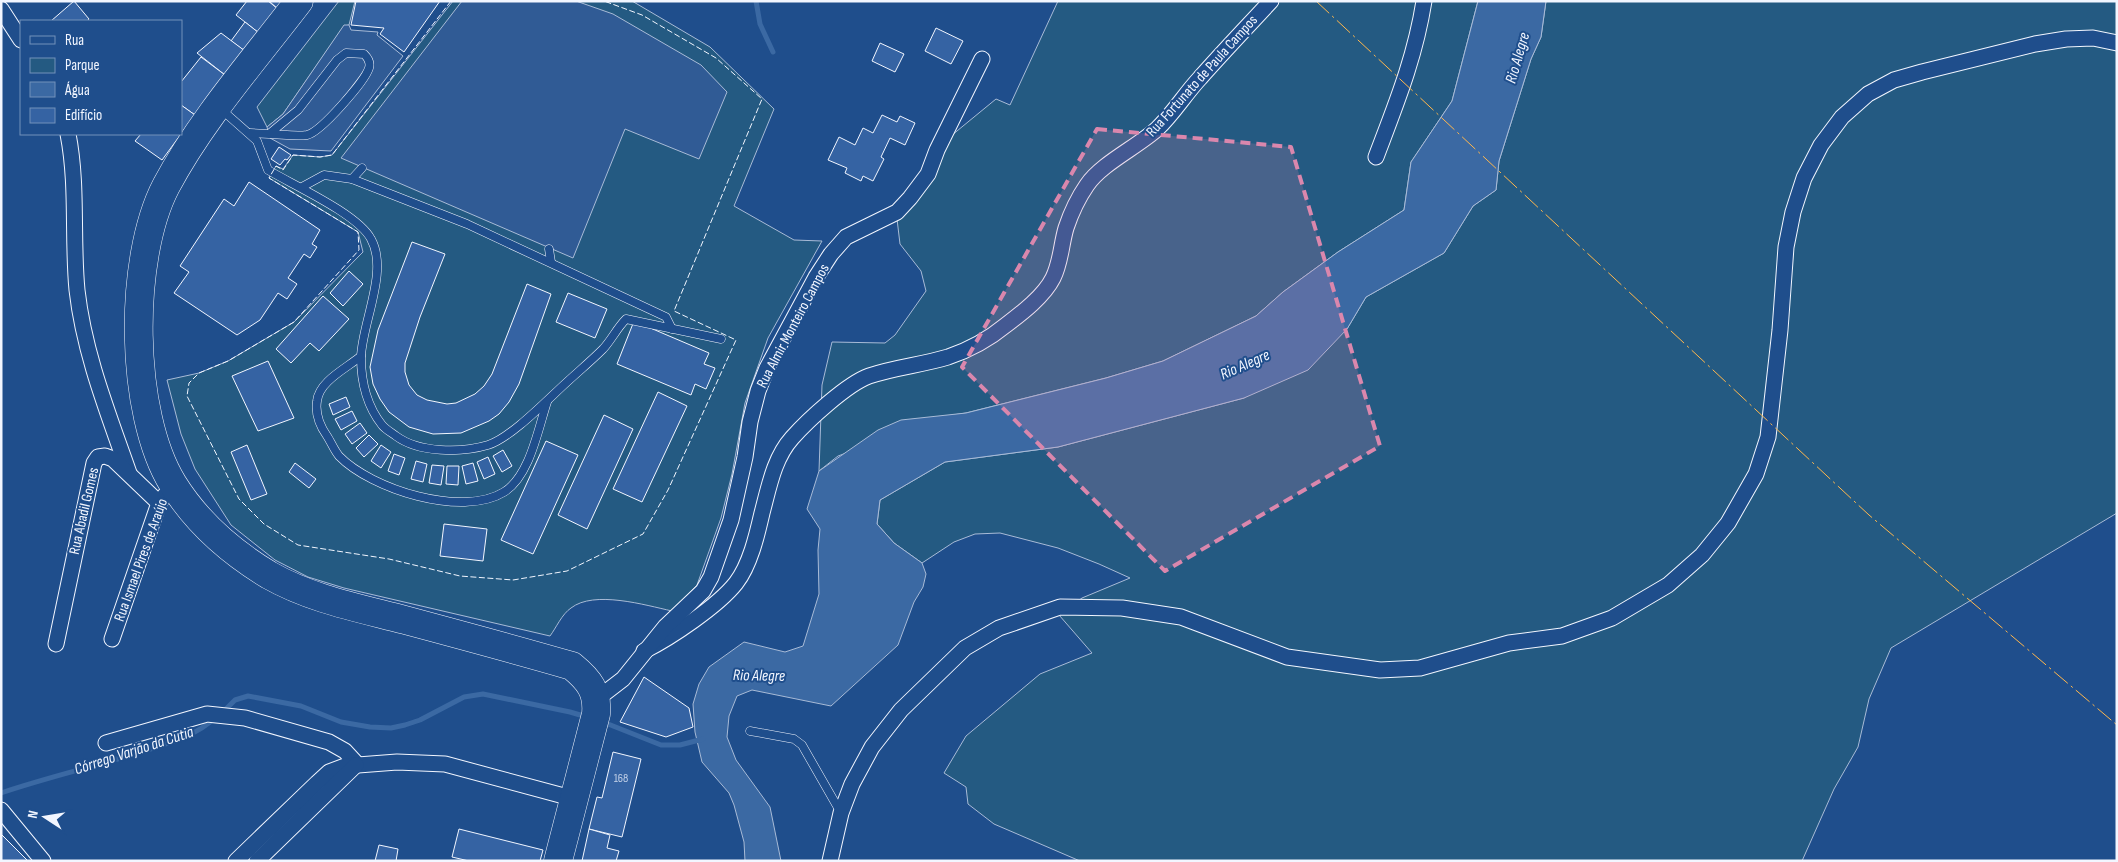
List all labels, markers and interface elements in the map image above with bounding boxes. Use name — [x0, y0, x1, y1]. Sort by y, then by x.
street label: Rua Fortunato de Paula Campos — [1142, 11, 1262, 141]
legend — [20, 20, 182, 135]
water label: Rio Alegre — [1502, 30, 1534, 86]
text: Rua — [65, 31, 84, 50]
text: Parque — [65, 56, 100, 75]
text: Água — [64, 81, 90, 100]
text: Edifício — [65, 106, 102, 125]
street label: Rua Almir Monteiro Campos — [752, 261, 834, 391]
water label: Rio Alegre — [1217, 346, 1273, 384]
street label: Rua Abadil Gomes — [65, 466, 103, 556]
street label: Rua Ismael Pires de Araújo — [110, 496, 172, 624]
water label: Rio Alegre — [733, 666, 785, 686]
water label: Córrego Varjão da Cutia — [72, 723, 196, 779]
house number: 168 — [614, 771, 628, 786]
north arrow — [20, 792, 70, 842]
text: N — [24, 809, 42, 820]

